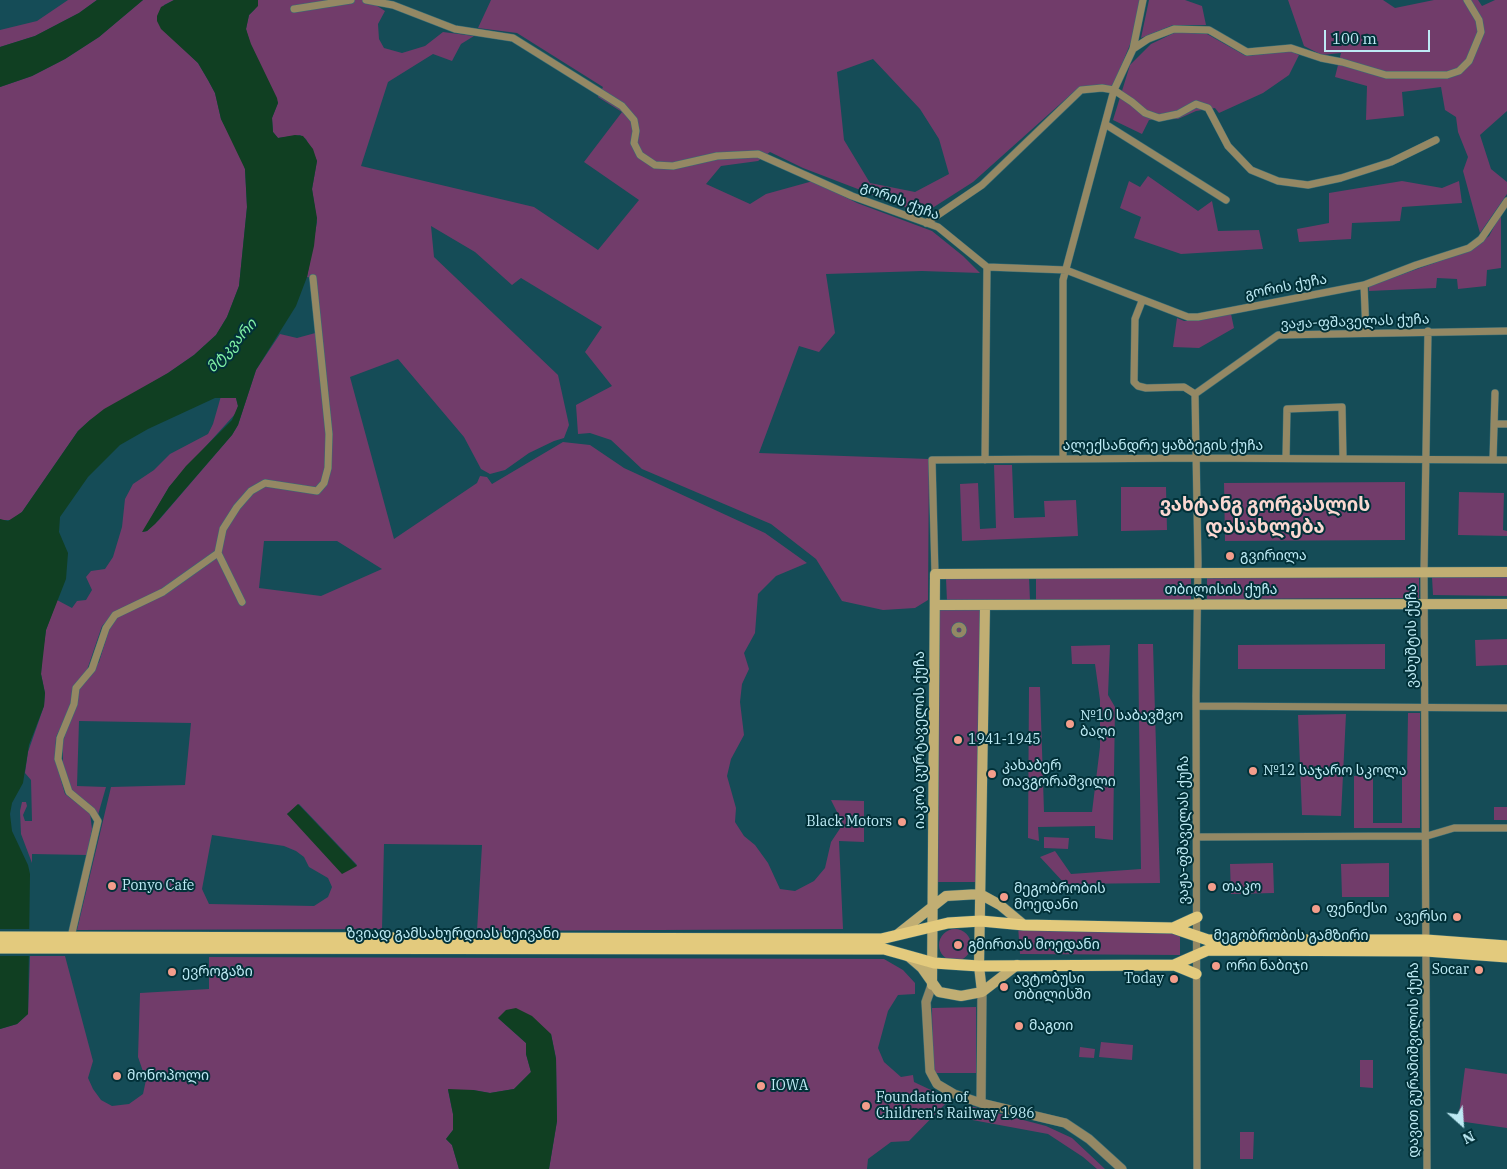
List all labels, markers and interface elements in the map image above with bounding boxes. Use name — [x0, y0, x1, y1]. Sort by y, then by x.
scale bar — [1327, 20, 1433, 52]
text: 100 m — [1332, 29, 1377, 48]
street label: გორის ქუჩა — [858, 178, 942, 224]
street label: გორის ქუჩა — [1244, 271, 1328, 303]
street label: ვაჟა-ფშაველას ქუჩა — [1280, 311, 1430, 333]
water label: მტკვარი — [203, 315, 261, 377]
street label: ალექსანდრე ყაზბეგის ქუჩა — [1063, 438, 1263, 454]
district label: ვახტანგ გორგასლის დასახლება — [1160, 495, 1370, 539]
place label: გვირილა — [1240, 548, 1307, 564]
marker: გვირილა — [1224, 550, 1236, 562]
street label: თბილისის ქუჩა — [1164, 582, 1278, 598]
street label: ვახუშტის ქუჩა — [1404, 584, 1420, 688]
street label: იაკობ ცურტაველის ქუჩა — [912, 651, 928, 829]
place label: №10 საბავშვო ბაღი — [1080, 708, 1183, 740]
marker: №10 საბავშვო ბაღი — [1064, 718, 1076, 730]
place label: 1941-1945 — [968, 732, 1041, 748]
marker: 1941-1945 — [952, 734, 964, 746]
street label: ვაჟა-ფშაველას ქუჩა — [1176, 755, 1192, 905]
place label: კახაბერ თავგორაშვილი — [1002, 758, 1116, 790]
place label: №12 საჯარო სკოლა — [1263, 763, 1406, 779]
marker: №12 საჯარო სკოლა — [1247, 765, 1259, 777]
marker: კახაბერ თავგორაშვილი — [986, 768, 998, 780]
place label: Black Motors — [806, 814, 892, 830]
marker: Black Motors — [896, 816, 908, 828]
place label: Ponyo Cafe — [122, 878, 194, 894]
place label: თაკო — [1222, 879, 1261, 895]
marker: Ponyo Cafe — [106, 880, 118, 892]
place label: მეგობრობის მოედანი — [1014, 881, 1106, 914]
marker: თაკო — [1206, 881, 1218, 893]
marker: მეგობრობის მოედანი — [998, 891, 1010, 903]
place label: ფენიქსი — [1326, 901, 1387, 917]
marker: ფენიქსი — [1310, 903, 1322, 915]
place label: ავერსი — [1395, 909, 1447, 925]
marker: ავერსი — [1451, 911, 1463, 923]
street label: ზვიად გამსახურდიას ხეივანი — [347, 926, 559, 942]
street label: მეგობრობის გამზირი — [1213, 928, 1369, 944]
place label: გმირთას მოედანი — [968, 937, 1100, 953]
marker: გმირთას მოედანი — [952, 939, 964, 951]
place label: ორი ნაბიჯი — [1226, 958, 1308, 974]
marker: ორი ნაბიჯი — [1210, 960, 1222, 972]
street label: დავით გურამიშვილის ქუჩა — [1406, 962, 1422, 1158]
place label: Socar — [1432, 962, 1469, 978]
place label: ევროგაზი — [182, 964, 253, 980]
marker: Socar — [1473, 964, 1485, 976]
marker: ევროგაზი — [166, 966, 178, 978]
place label: ავტობუსი თბილისში — [1014, 971, 1091, 1004]
place label: Today — [1124, 971, 1164, 987]
marker: Today — [1168, 973, 1180, 985]
marker: ავტობუსი თბილისში — [998, 981, 1010, 993]
place label: მაგთი — [1029, 1018, 1073, 1034]
marker: მაგთი — [1013, 1020, 1025, 1032]
place label: მონოპოლი — [127, 1068, 209, 1084]
marker: მონოპოლი — [111, 1070, 123, 1082]
place label: IOWA — [771, 1078, 808, 1094]
marker: IOWA — [755, 1080, 767, 1092]
place label: Foundation of Children's Railway 1986 — [876, 1090, 1035, 1122]
north arrow — [1437, 1099, 1487, 1149]
marker: Foundation of Children's Railway 1986 — [860, 1100, 872, 1112]
text: N — [1460, 1127, 1478, 1148]

